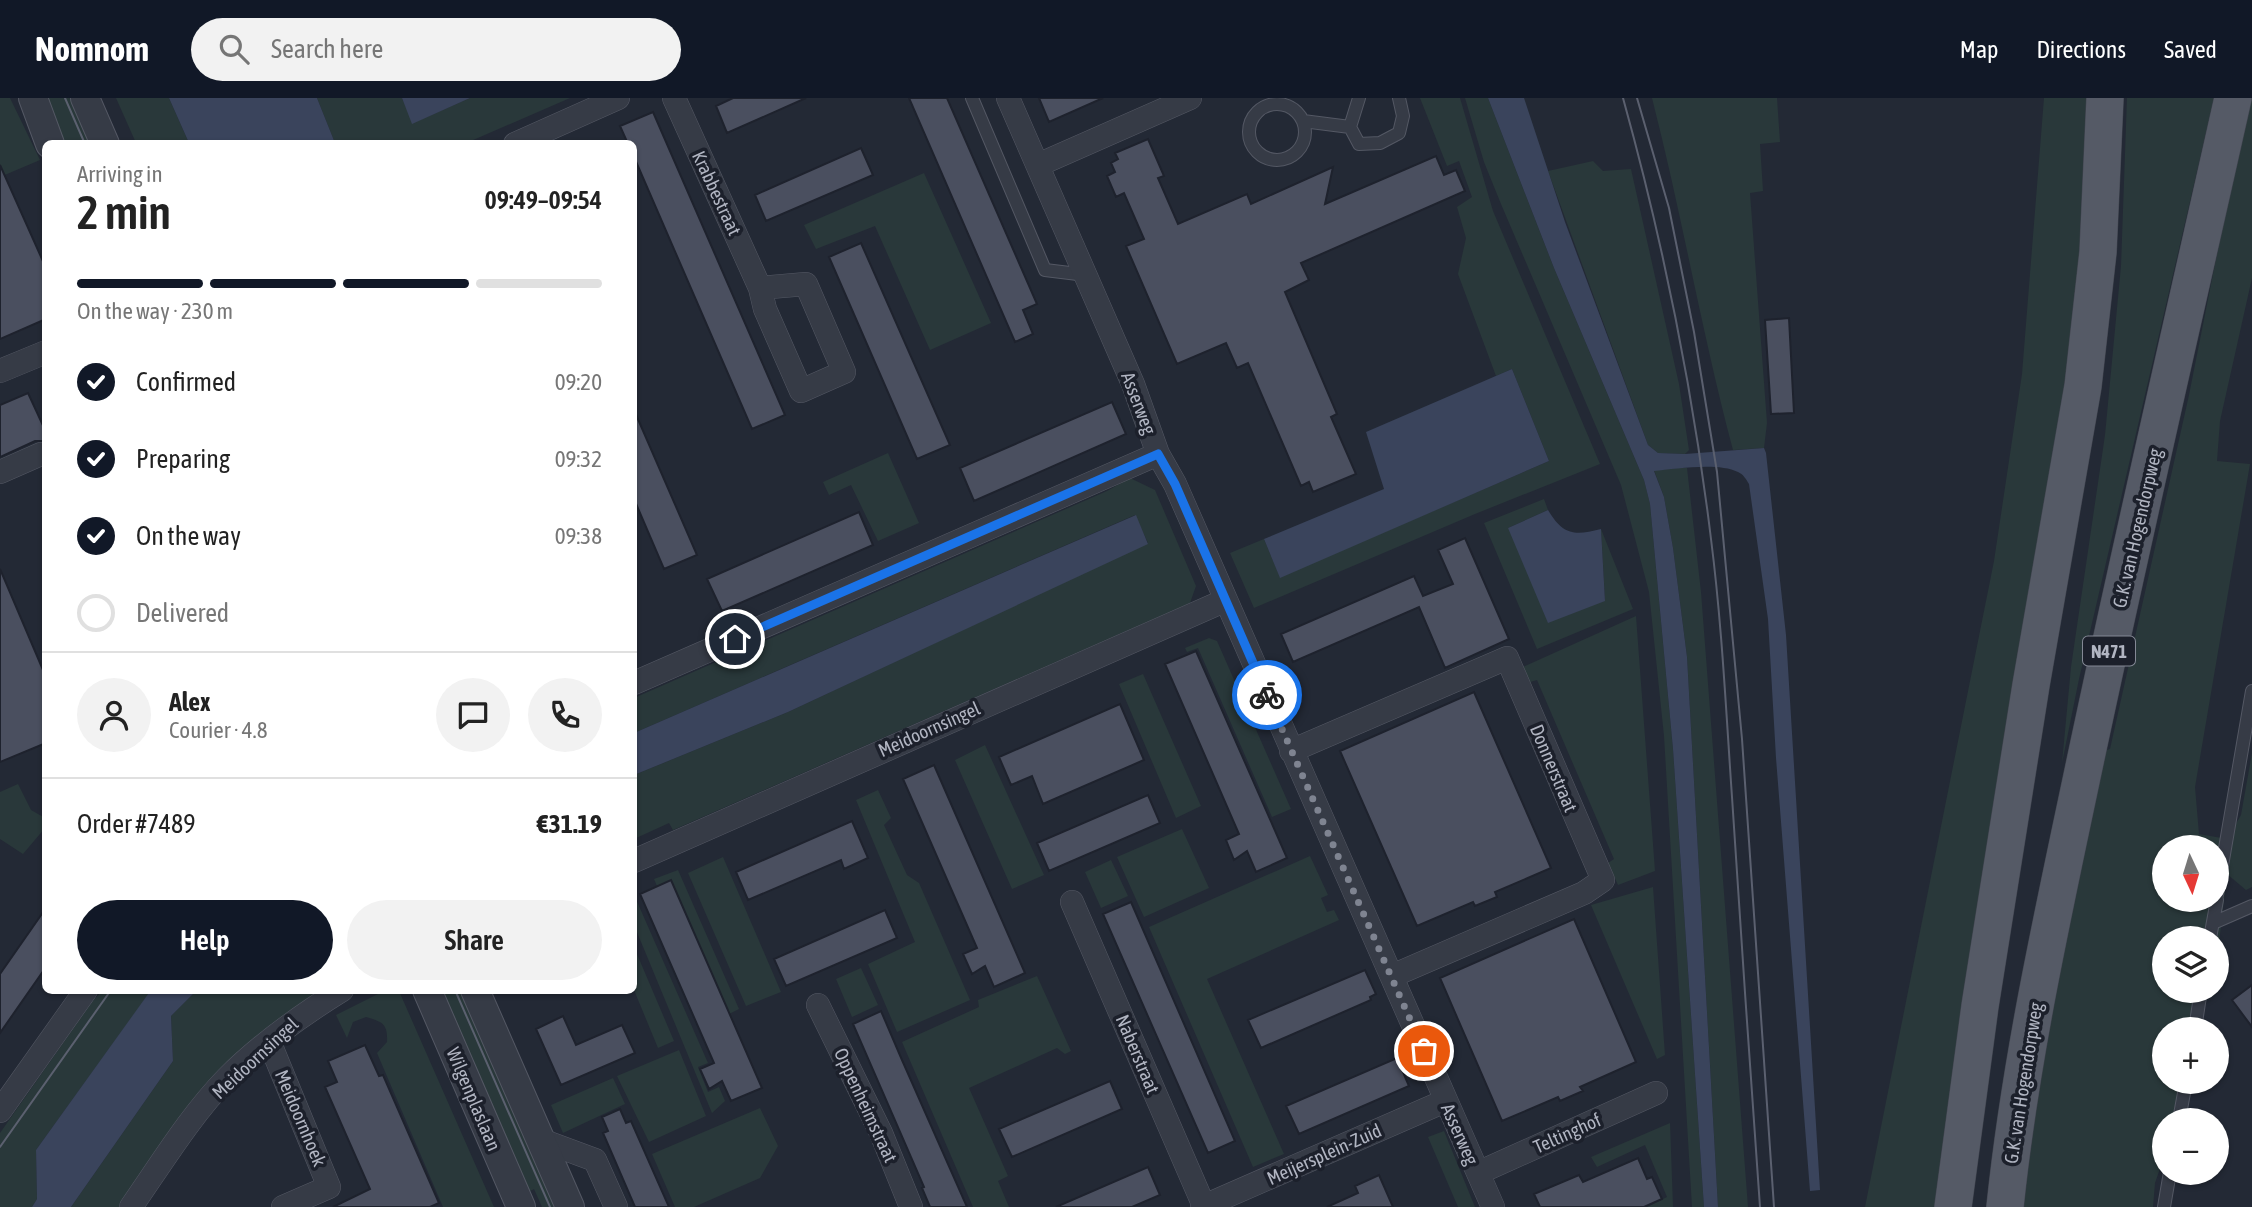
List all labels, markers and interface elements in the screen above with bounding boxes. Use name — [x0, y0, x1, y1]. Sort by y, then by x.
search box — [191, 18, 681, 81]
text: Nomnom — [35, 30, 149, 68]
icon: search — [215, 30, 253, 68]
text: Search here — [271, 34, 383, 64]
text: Map — [1960, 36, 1998, 63]
text: Directions — [2036, 36, 2126, 63]
text: Saved — [2164, 36, 2217, 63]
street label: Krabbestraat — [688, 147, 746, 239]
text: Arriving in — [77, 161, 163, 187]
text: 09:49–09:54 — [485, 185, 602, 215]
text: 2 min — [77, 186, 171, 239]
text: On the way · 230 m — [77, 298, 233, 324]
icon: check — [77, 363, 115, 401]
text: Confirmed — [136, 367, 236, 397]
text: 09:20 — [555, 369, 602, 395]
street label: Asserweg — [1117, 369, 1161, 438]
icon: check — [77, 440, 115, 478]
text: Preparing — [136, 444, 230, 474]
street label: G.K. van Hogendorpweg — [2108, 445, 2166, 610]
text: 09:32 — [555, 446, 602, 472]
icon: check — [77, 517, 115, 555]
text: On the way — [136, 521, 241, 551]
text: 09:38 — [555, 523, 602, 549]
text: Delivered — [136, 598, 229, 628]
pin — [705, 609, 765, 669]
icon: home — [716, 620, 754, 658]
road number: N471 — [2083, 636, 2135, 666]
courier — [1232, 660, 1302, 730]
icon: bike — [1248, 676, 1286, 714]
button: person — [77, 678, 151, 752]
button: chat — [436, 678, 510, 752]
button: phone — [528, 678, 602, 752]
text: Alex — [169, 687, 210, 717]
street label: Meidoornsingel — [875, 697, 983, 761]
text: Courier · 4.8 — [169, 717, 268, 743]
street label: Donnerstraat — [1526, 721, 1582, 815]
text: Order #7489 — [77, 809, 196, 839]
text: €31.19 — [537, 809, 602, 839]
north arrow — [2152, 835, 2230, 912]
map controls — [2152, 835, 2229, 1185]
button: Help — [77, 900, 333, 980]
button: Share — [347, 900, 602, 980]
button: layers — [2152, 926, 2229, 1003]
street label: G.K. van Hogendorpweg — [1999, 1000, 2047, 1165]
street label: Naberstraat — [1111, 1011, 1165, 1097]
street label: Meidoornsingel — [208, 1013, 302, 1103]
button: + — [2152, 1017, 2229, 1094]
pin — [1394, 1021, 1454, 1081]
icon: bag — [1405, 1032, 1443, 1070]
street label: Wilgenplaslaan — [442, 1044, 506, 1154]
street label: Oppenheimstraat — [830, 1044, 902, 1166]
street label: Meidoornhoek — [271, 1067, 331, 1170]
street label: Asserweg — [1437, 1100, 1484, 1169]
street label: Teltinghof — [1530, 1108, 1604, 1158]
button: − — [2152, 1108, 2229, 1185]
street label: Meijersplein-Zuid — [1263, 1119, 1385, 1189]

